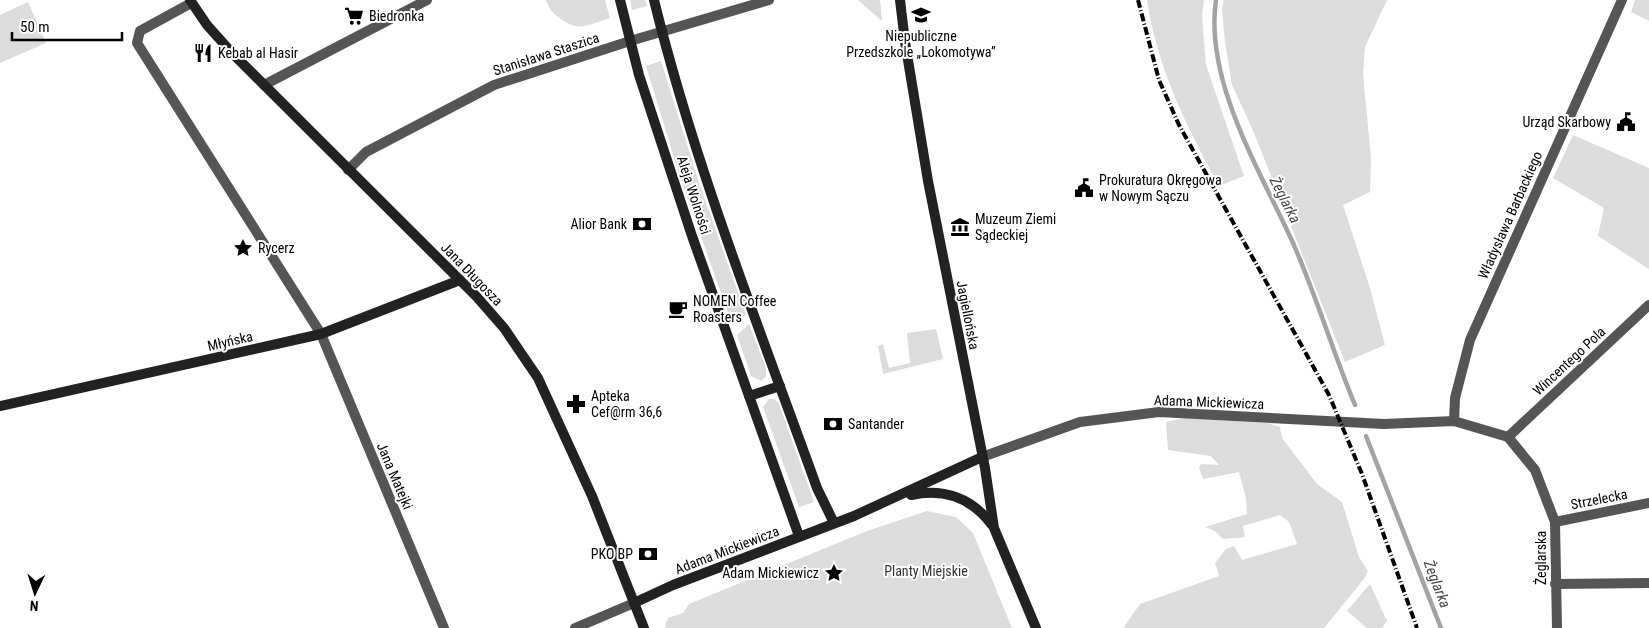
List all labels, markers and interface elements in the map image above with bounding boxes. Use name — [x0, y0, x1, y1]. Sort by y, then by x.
school or university icon: Niepubliczne Przedszkole „Lokomotywa” — [910, 4, 932, 26]
supermarket icon: Biedronka — [343, 5, 365, 27]
place label: Biedronka — [369, 8, 424, 24]
scale bar — [12, 10, 122, 42]
text: 50 m — [20, 18, 50, 36]
place label: Niepubliczne Przedszkole „Lokomotywa” — [846, 28, 996, 60]
street label: Stanisława Staszica — [491, 29, 601, 79]
restaurant icon: Kebab al Hasir — [192, 42, 214, 64]
place label: Kebab al Hasir — [218, 45, 298, 61]
public building icon: Urząd Skarbowy — [1615, 111, 1637, 133]
place label: Urząd Skarbowy — [1522, 114, 1611, 130]
street label: Władysława Barbackiego — [1475, 149, 1545, 281]
street label: Aleja Wolności — [674, 154, 714, 236]
place label: Prokuratura Okręgowa w Nowym Sączu — [1099, 172, 1222, 204]
water label: Żeglarka — [1265, 173, 1304, 226]
public building icon: Prokuratura Okręgowa w Nowym Sączu — [1073, 177, 1095, 199]
place label: Muzeum Ziemi Sądeckiej — [975, 211, 1056, 243]
bank icon: Alior Bank — [631, 213, 653, 235]
place label: Alior Bank — [571, 216, 628, 232]
museum icon: Muzeum Ziemi Sądeckiej — [949, 216, 971, 238]
place icon: Rycerz — [232, 237, 254, 259]
street label: Jana Długosza — [438, 239, 506, 309]
place label: Rycerz — [258, 240, 295, 256]
street label: Jagiellońska — [953, 279, 983, 351]
place label: NOMEN Coffee Roasters — [693, 293, 777, 325]
cafe icon: NOMEN Coffee Roasters — [667, 298, 689, 320]
street label: Wincentego Pola — [1530, 323, 1608, 399]
street label: Młyńska — [206, 328, 254, 354]
place label: Apteka Cef@rm 36,6 — [591, 388, 662, 420]
street label: Adama Mickiewicza — [1154, 392, 1264, 412]
pharmacy icon: Apteka Cef@rm 36,6 — [565, 393, 587, 415]
bank icon: Santander — [822, 413, 844, 435]
place label: Santander — [848, 416, 904, 432]
street label: Jana Matejki — [374, 440, 416, 512]
street label: Strzelecka — [1569, 486, 1629, 512]
street label: Adama Mickiewicza — [673, 523, 781, 577]
street label: Żeglarska — [1533, 531, 1549, 585]
bank icon: PKO BP — [637, 543, 659, 565]
place label: PKO BP — [591, 546, 633, 562]
water label: Żeglarka — [1419, 557, 1454, 610]
place icon: Adam Mickiewicz — [823, 562, 845, 584]
park label: Planty Miejskie — [884, 563, 968, 579]
place label: Adam Mickiewicz — [722, 565, 819, 581]
north arrow — [10, 568, 60, 618]
text: N — [29, 598, 39, 614]

